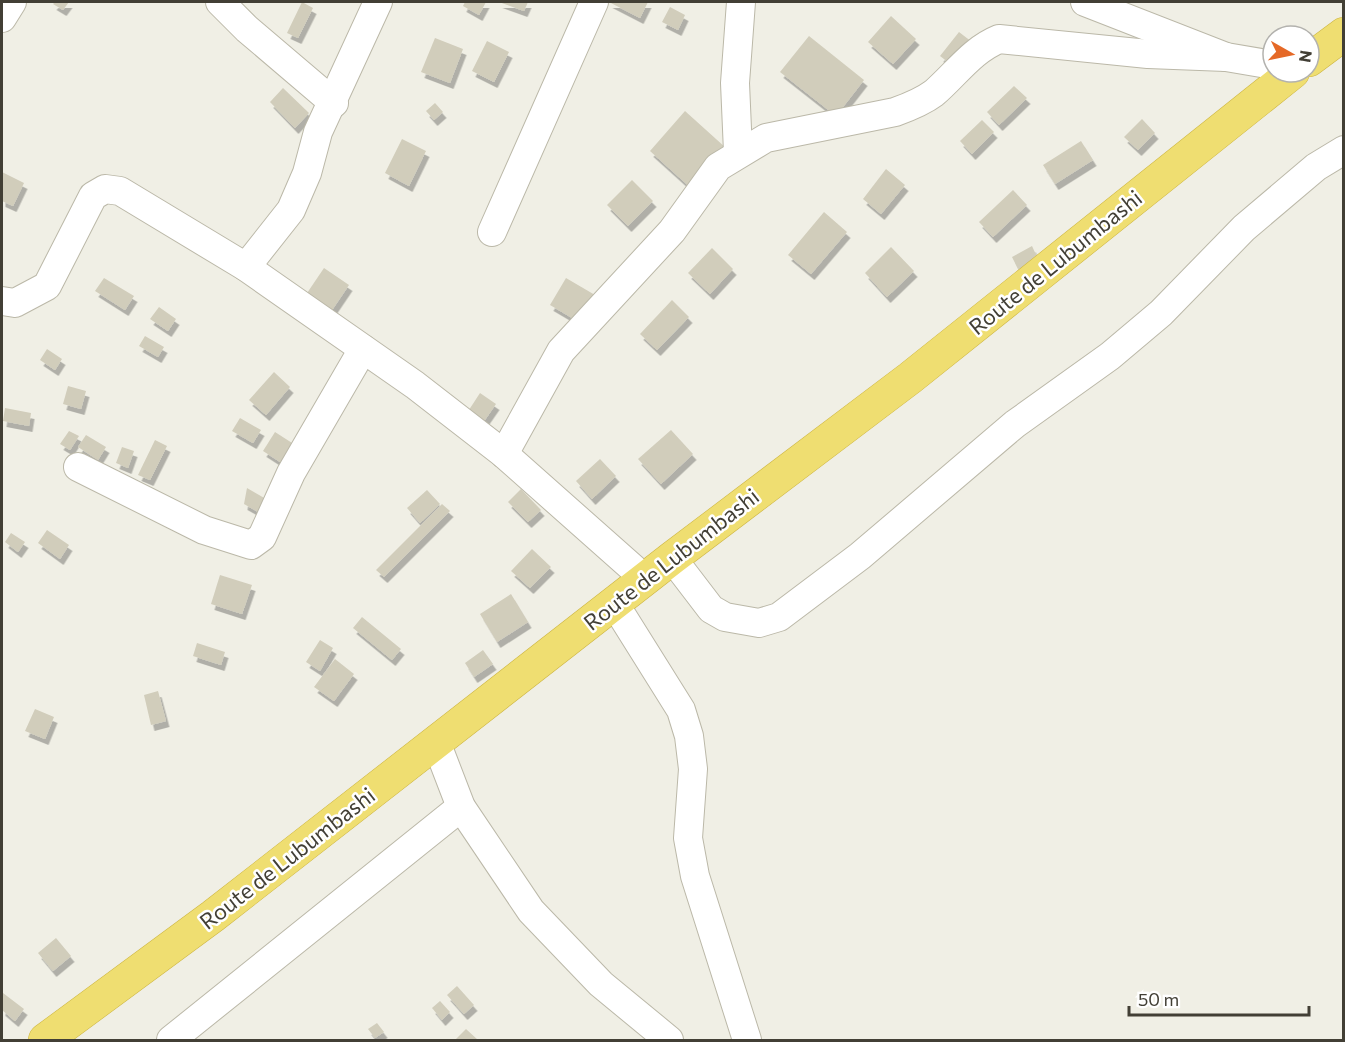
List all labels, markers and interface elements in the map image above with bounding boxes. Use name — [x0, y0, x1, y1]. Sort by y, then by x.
north arrow — [1261, 24, 1321, 84]
text: N — [1296, 49, 1317, 64]
street label: Route de Lubumbashi — [963, 184, 1147, 340]
street label: Route de Lubumbashi — [578, 482, 764, 636]
street label: Route de Lubumbashi — [194, 781, 380, 935]
scale bar — [1129, 979, 1309, 1017]
text: 50 m — [1138, 988, 1179, 1010]

